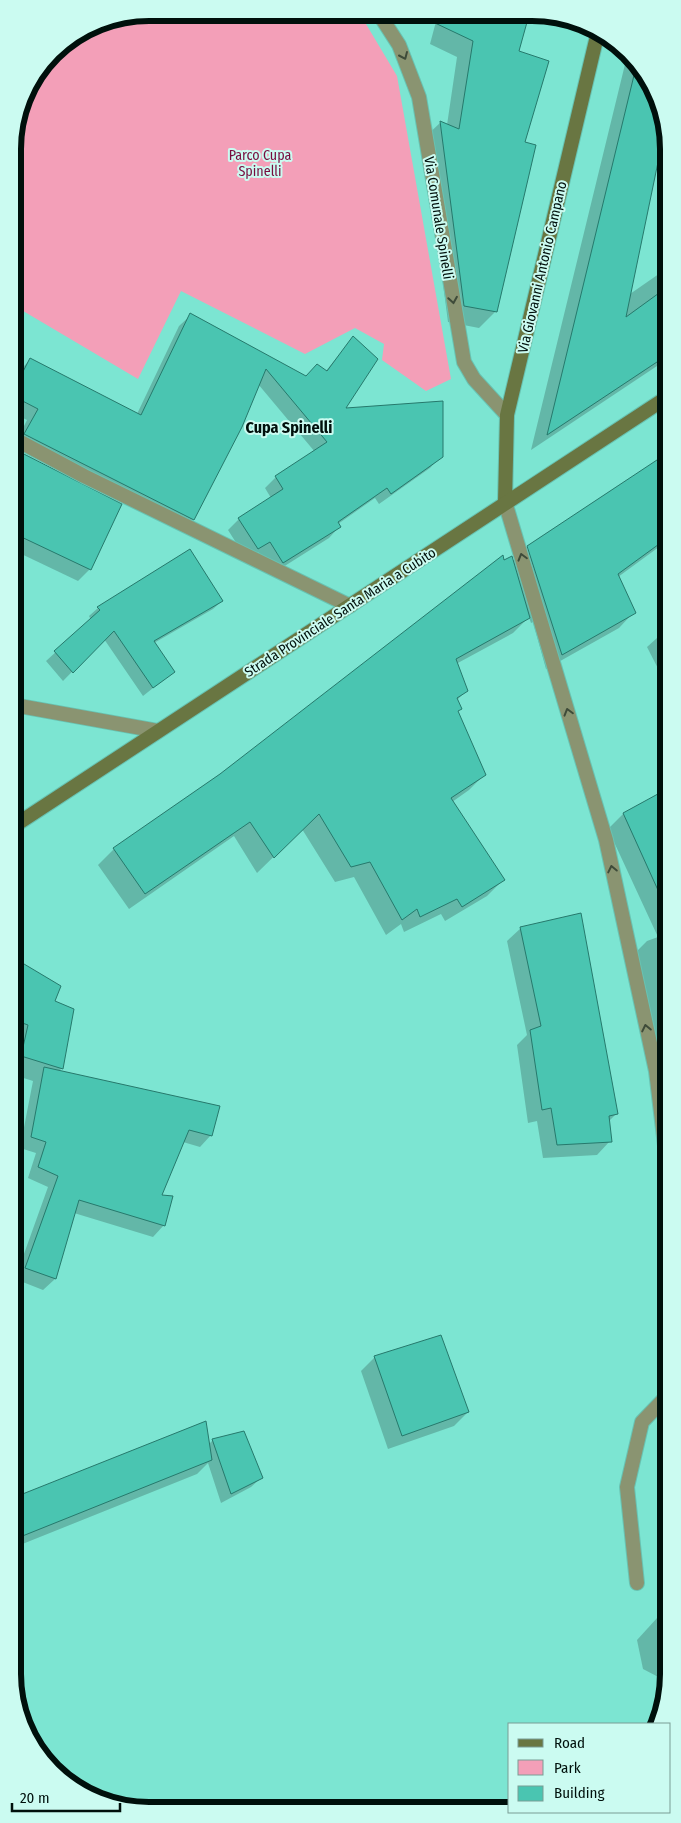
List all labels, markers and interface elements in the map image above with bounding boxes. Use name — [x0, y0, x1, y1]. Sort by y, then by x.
one-way arrow — [398, 51, 409, 60]
park label: Parco Cupa Spinelli — [229, 147, 291, 180]
street label: Via Comunale Spinelli — [420, 155, 457, 281]
street label: Via Giovanni Antonio Campano — [514, 180, 571, 355]
one-way arrow — [448, 296, 458, 305]
district label: Cupa Spinelli — [246, 418, 332, 437]
street label: Strada Provinciale Santa Maria a Cubito — [241, 544, 439, 681]
one-way arrow — [517, 553, 527, 561]
one-way arrow — [563, 709, 573, 717]
one-way arrow — [607, 864, 618, 873]
one-way arrow — [641, 1023, 652, 1032]
legend — [508, 1723, 671, 1813]
text: Road — [554, 1734, 585, 1752]
text: Park — [554, 1759, 581, 1777]
scale bar — [12, 1780, 120, 1812]
text: Building — [554, 1784, 605, 1802]
text: 20 m — [20, 1789, 50, 1807]

